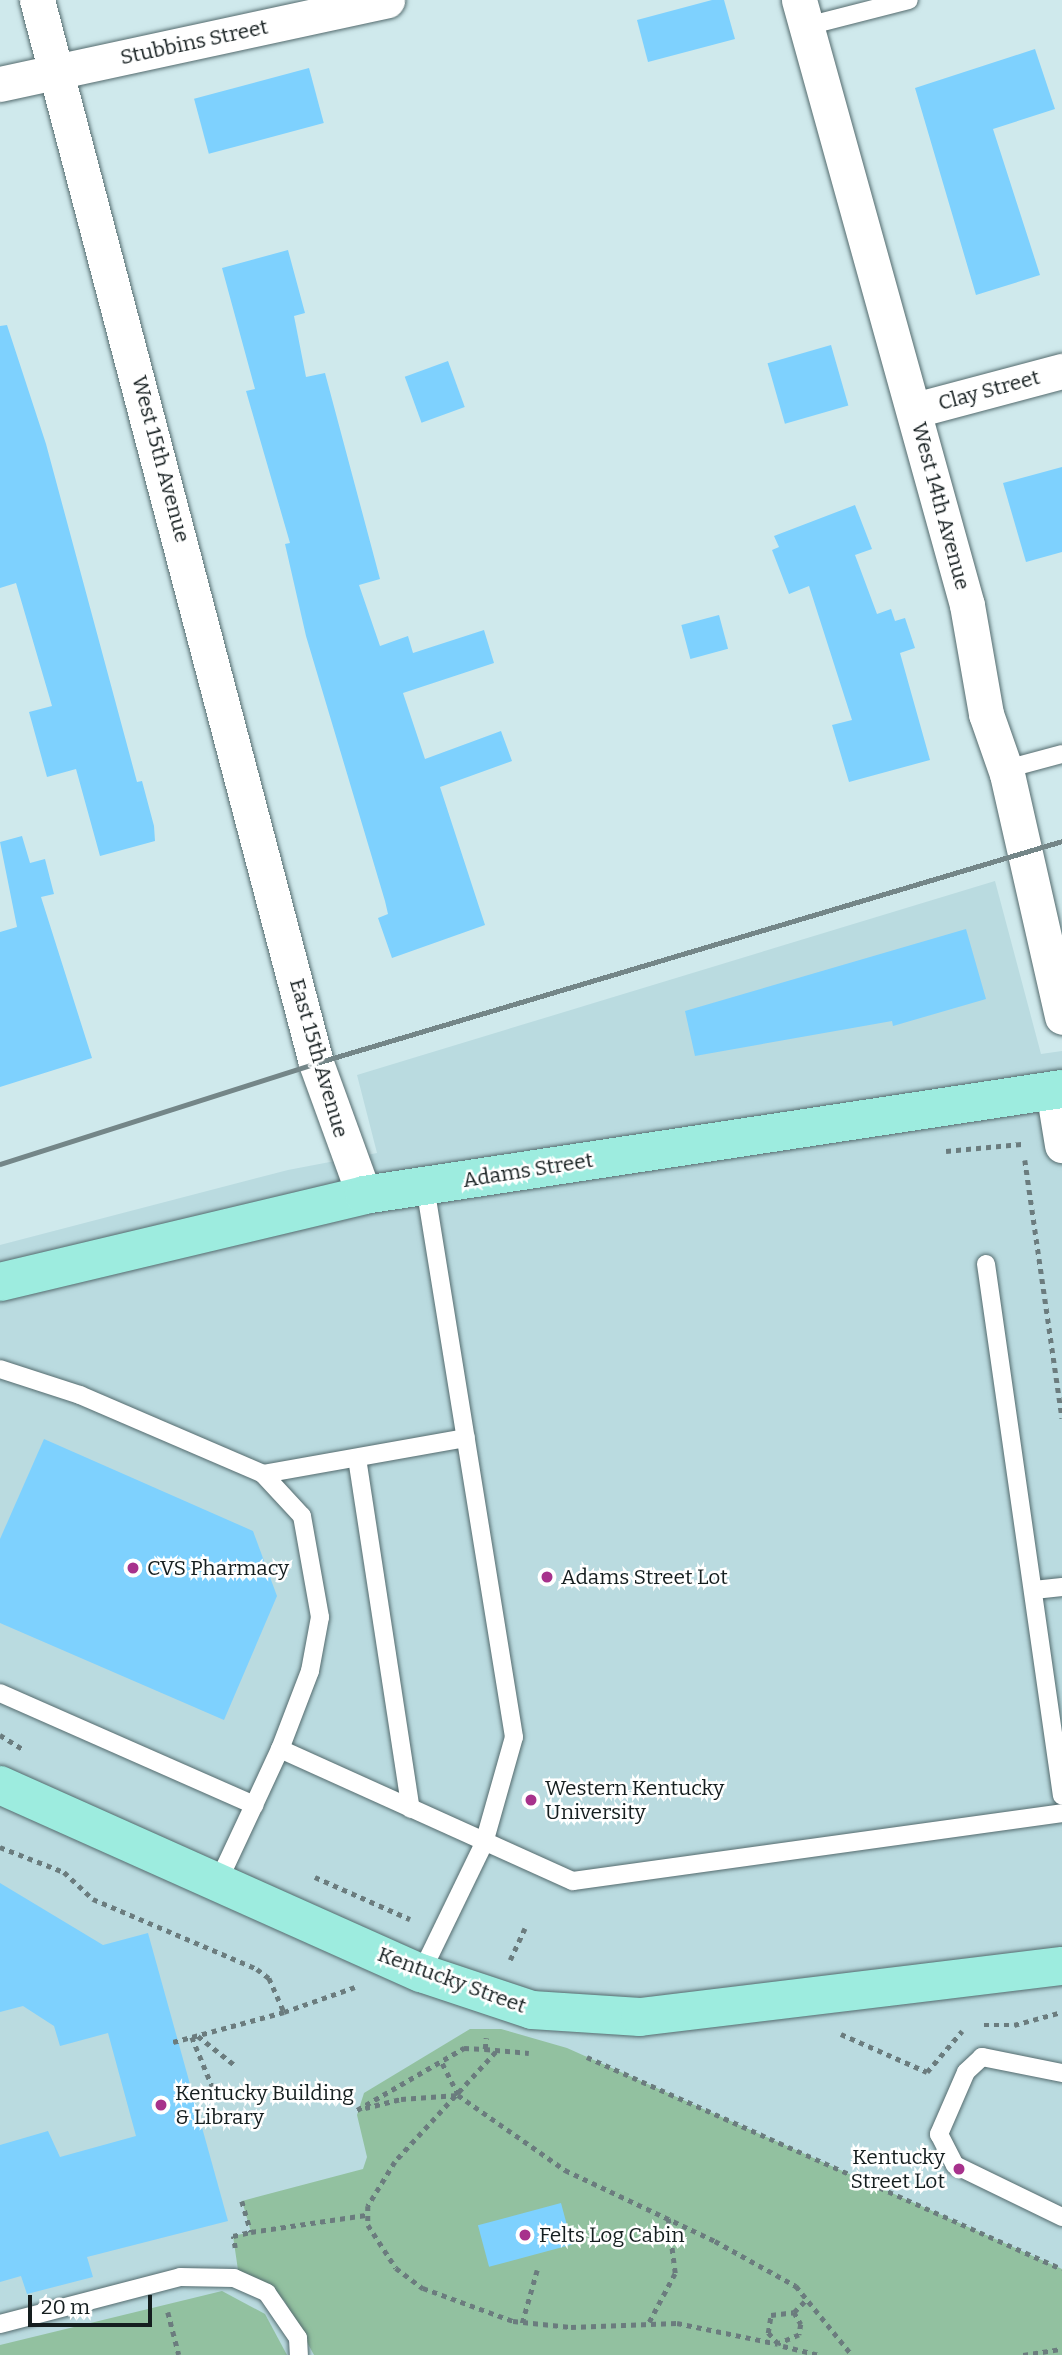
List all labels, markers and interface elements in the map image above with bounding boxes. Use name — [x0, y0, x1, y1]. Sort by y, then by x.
street label: Stubbins Street — [118, 14, 270, 70]
street label: Clay Street — [935, 364, 1043, 416]
street label: West 15th Avenue — [127, 373, 195, 545]
street label: West 14th Avenue — [906, 419, 976, 593]
street label: East 15th Avenue — [284, 976, 354, 1140]
street label: Adams Street — [461, 1147, 595, 1193]
place label: CVS Pharmacy — [147, 1555, 289, 1581]
marker: CVS Pharmacy — [125, 1560, 141, 1576]
place label: Adams Street Lot — [561, 1564, 728, 1590]
marker: Adams Street Lot — [539, 1569, 555, 1585]
place label: Western Kentucky University — [545, 1775, 724, 1825]
marker: Western Kentucky University — [523, 1792, 539, 1808]
street label: Kentucky Street — [374, 1941, 530, 2019]
place label: Kentucky Building & Library — [175, 2080, 354, 2130]
marker: Kentucky Building & Library — [153, 2097, 169, 2113]
place label: Kentucky Street Lot — [851, 2144, 945, 2194]
marker: Kentucky Street Lot — [951, 2161, 967, 2177]
place label: Felts Log Cabin — [539, 2222, 685, 2248]
marker: Felts Log Cabin — [517, 2227, 533, 2243]
scale bar — [32, 2282, 156, 2326]
text: 20 m — [41, 2294, 90, 2320]

